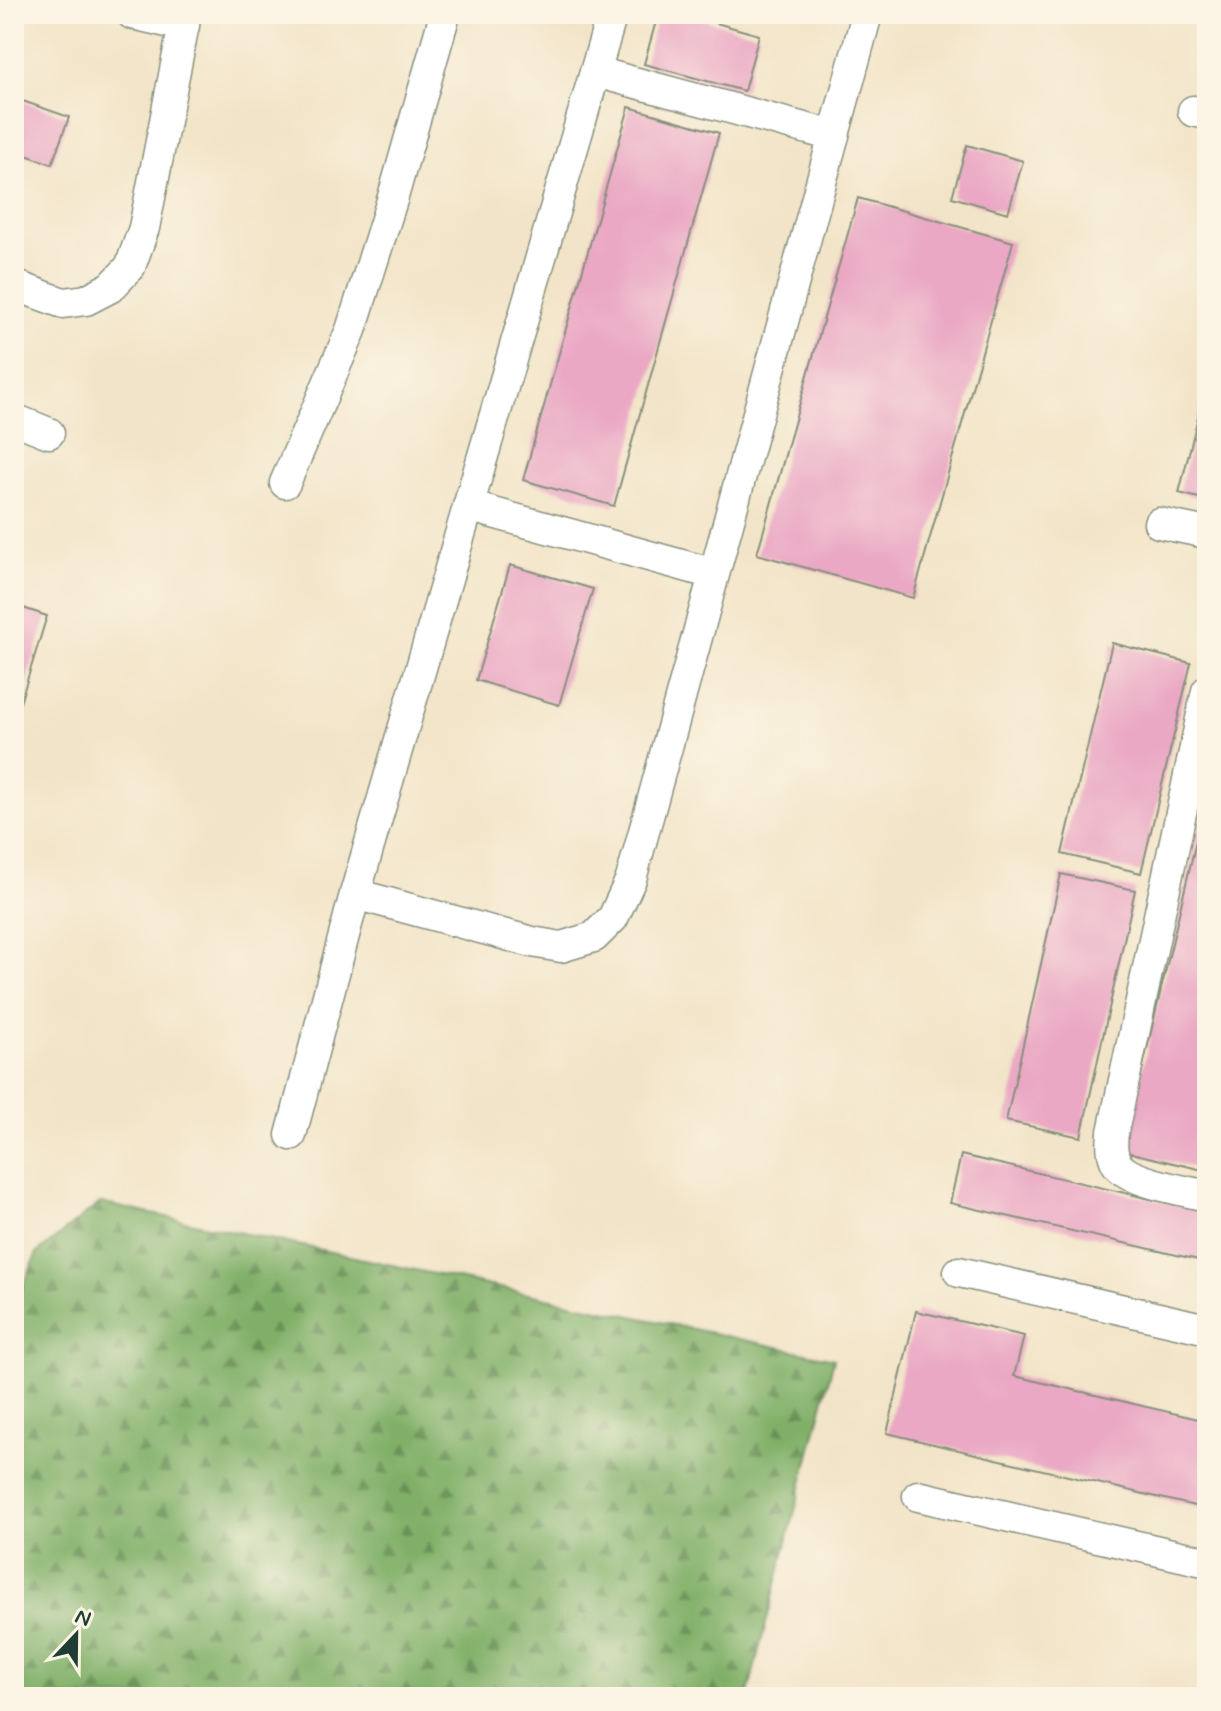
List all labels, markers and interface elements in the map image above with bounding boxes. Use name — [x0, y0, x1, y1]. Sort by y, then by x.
north arrow — [36, 1595, 116, 1675]
text: N — [71, 1603, 95, 1634]

